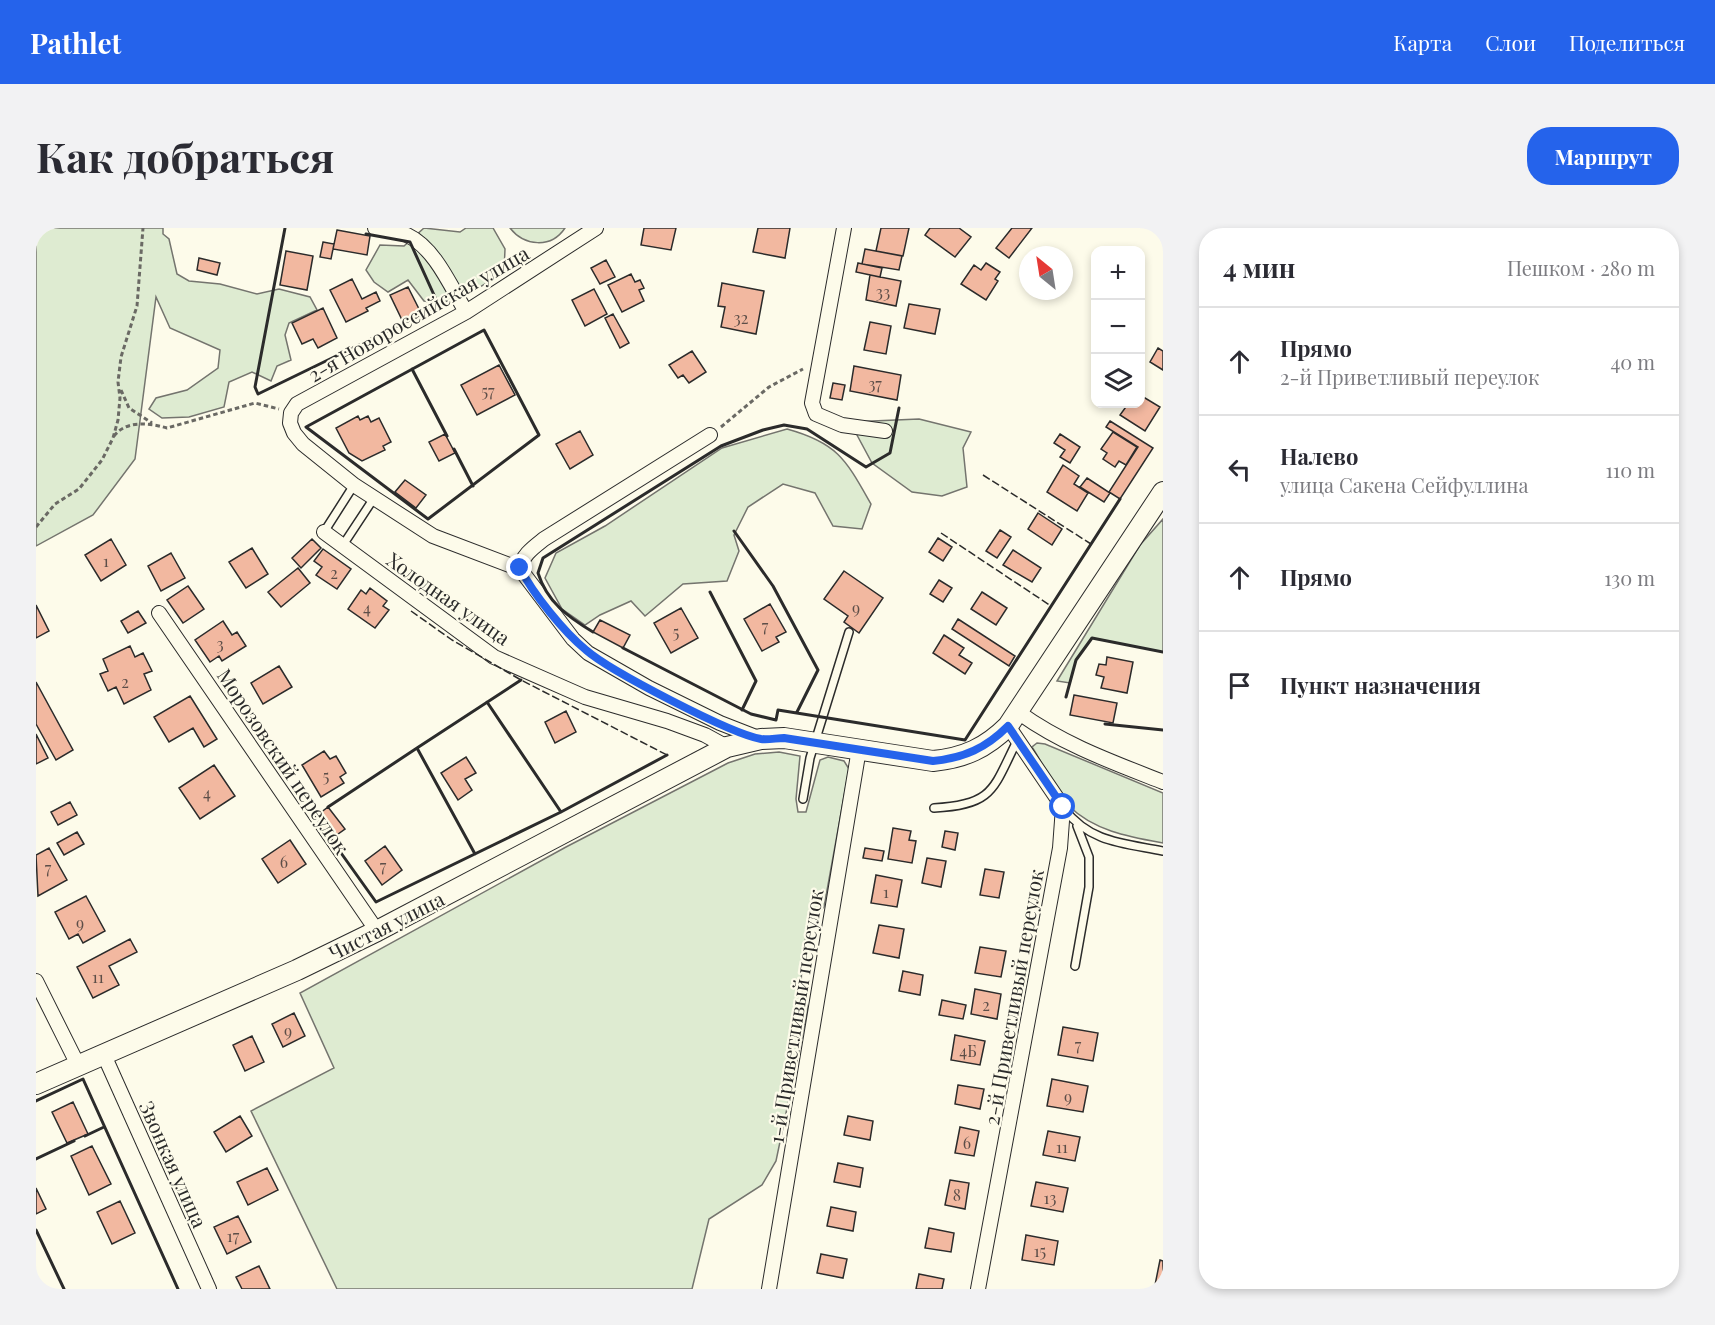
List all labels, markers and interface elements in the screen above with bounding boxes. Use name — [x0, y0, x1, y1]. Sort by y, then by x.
text: Pathlet — [30, 24, 121, 61]
text: Карта — [1393, 28, 1452, 56]
text: Слои — [1485, 28, 1536, 56]
text: Поделиться — [1569, 28, 1685, 56]
button: Маршрут — [1527, 127, 1679, 185]
text: Как добраться — [36, 128, 335, 184]
street label: 2-я Новороссийская улица — [303, 239, 533, 387]
north arrow — [1019, 246, 1073, 300]
map controls — [1091, 246, 1145, 408]
button: + — [1091, 246, 1145, 300]
text: 4 мин — [1223, 250, 1295, 285]
text: Пешком · 280 m — [1507, 254, 1655, 281]
house number: 33 — [876, 281, 890, 302]
button: − — [1091, 300, 1145, 354]
house number: 32 — [734, 307, 748, 328]
text: Прямо — [1280, 333, 1352, 363]
icon: ahead — [1223, 345, 1256, 378]
text: 40 m — [1610, 348, 1655, 375]
button: layers — [1091, 354, 1145, 408]
text: 2-й Приветливый переулок — [1280, 363, 1539, 390]
house number: 37 — [868, 373, 882, 394]
house number: 57 — [481, 380, 495, 401]
text: Налево — [1280, 441, 1358, 471]
icon: left — [1223, 453, 1256, 486]
text: 110 m — [1605, 456, 1655, 483]
text: улица Сакена Сейфуллина — [1280, 471, 1528, 498]
street label: Холодная улица — [382, 545, 516, 651]
house number: 1 — [103, 550, 109, 571]
route end — [506, 554, 532, 580]
icon: ahead — [1223, 561, 1256, 594]
house number: 2 — [330, 562, 338, 583]
text: Прямо — [1280, 562, 1352, 592]
text: 130 m — [1604, 564, 1655, 591]
house number: 4 — [363, 597, 371, 618]
house number: 9 — [852, 597, 860, 618]
house number: 7 — [762, 615, 769, 636]
house number: 5 — [673, 621, 679, 642]
house number: 3 — [216, 633, 224, 654]
street label: Морозовский переулок — [212, 663, 357, 859]
icon: arrive — [1223, 669, 1256, 702]
text: Пункт назначения — [1280, 670, 1481, 700]
house number: 2 — [121, 671, 129, 692]
house number: 5 — [323, 765, 329, 786]
house number: 4 — [203, 782, 211, 803]
route start — [1049, 793, 1075, 819]
house number: 6 — [280, 851, 288, 872]
house number: 7 — [380, 855, 387, 876]
house number: 7 — [45, 857, 52, 878]
street label: 2-й Приветливый переулок — [979, 867, 1047, 1127]
house number: 1 — [883, 881, 889, 902]
street label: Чистая улица — [324, 884, 448, 966]
street label: 1-й Приветливый переулок — [762, 886, 829, 1145]
house number: 9 — [76, 912, 84, 933]
house number: 11 — [92, 966, 104, 987]
house number: 2 — [982, 994, 990, 1014]
house number: 9 — [284, 1020, 292, 1041]
house number: 7 — [1075, 1034, 1082, 1055]
house number: 4Б — [959, 1040, 977, 1061]
house number: 9 — [1064, 1086, 1072, 1107]
street label: Звонкая улица — [134, 1096, 214, 1232]
house number: 6 — [963, 1132, 971, 1153]
house number: 11 — [1056, 1136, 1068, 1157]
house number: 8 — [953, 1184, 961, 1205]
house number: 13 — [1044, 1187, 1056, 1208]
house number: 17 — [227, 1225, 240, 1246]
house number: 15 — [1034, 1240, 1046, 1261]

